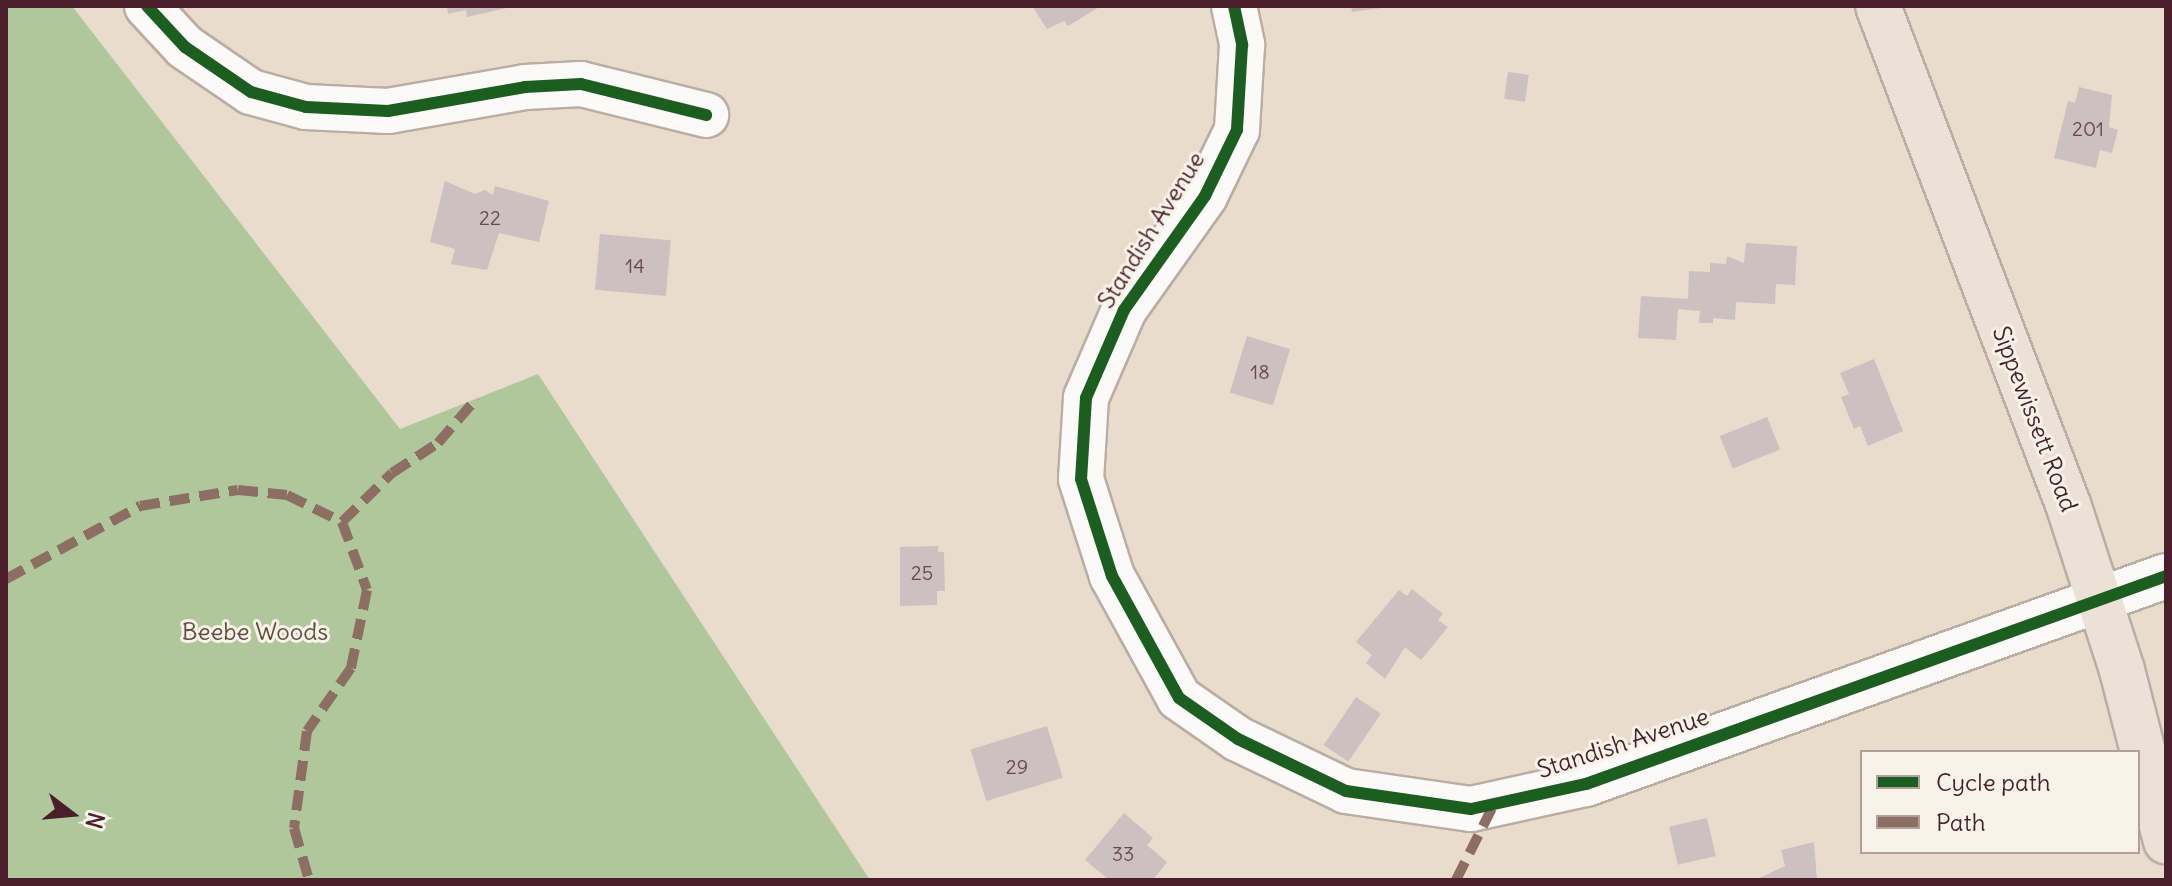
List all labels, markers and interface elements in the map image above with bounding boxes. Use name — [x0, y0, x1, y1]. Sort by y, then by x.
house number: 201 — [2072, 116, 2104, 140]
street label: Standish Avenue — [1091, 146, 1211, 314]
house number: 22 — [479, 205, 501, 229]
house number: 14 — [625, 253, 645, 277]
street label: Sippewissett Road — [1986, 322, 2084, 516]
house number: 18 — [1250, 359, 1270, 383]
house number: 25 — [911, 560, 933, 584]
park label: Beebe Woods — [182, 618, 328, 646]
street label: Standish Avenue — [1533, 702, 1713, 784]
legend — [1860, 750, 2140, 854]
house number: 29 — [1006, 754, 1028, 778]
text: Cycle path — [1936, 767, 2051, 797]
north arrow — [32, 774, 112, 854]
text: Path — [1936, 807, 1986, 837]
text: N — [80, 809, 111, 832]
house number: 33 — [1112, 841, 1134, 865]

